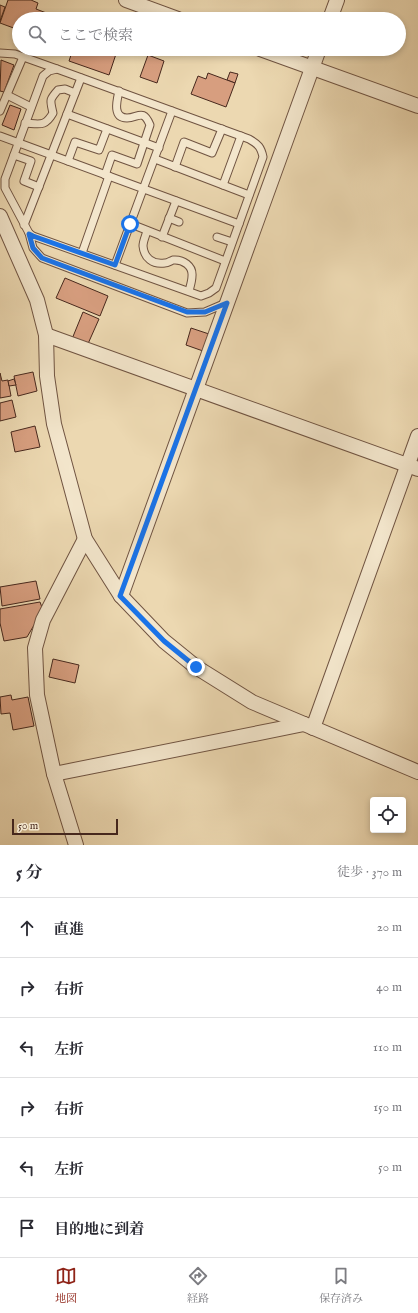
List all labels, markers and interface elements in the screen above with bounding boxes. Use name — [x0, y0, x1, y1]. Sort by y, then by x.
search box — [12, 12, 406, 56]
icon: search — [26, 23, 48, 45]
text: ここで検索 — [58, 26, 133, 45]
route start — [121, 215, 139, 233]
route end — [187, 658, 205, 676]
map controls — [370, 797, 406, 833]
button: locate — [370, 797, 406, 833]
scale bar — [12, 817, 118, 836]
text: 50 m — [18, 819, 38, 833]
text: 5 分 — [16, 863, 43, 884]
text: 徒歩 · 370 m — [337, 864, 402, 881]
icon: ahead — [16, 917, 38, 939]
text: 20 m — [377, 919, 402, 936]
text: 直進 — [54, 920, 84, 939]
icon: right — [16, 977, 38, 999]
text: 40 m — [376, 979, 402, 996]
text: 右折 — [54, 980, 84, 999]
icon: left — [16, 1037, 38, 1059]
text: 110 m — [373, 1039, 402, 1056]
text: 左折 — [54, 1040, 84, 1059]
icon: right — [16, 1097, 38, 1119]
text: 150 m — [373, 1099, 402, 1116]
text: 右折 — [54, 1100, 84, 1119]
icon: left — [16, 1157, 38, 1179]
text: 50 m — [378, 1159, 402, 1176]
text: 左折 — [54, 1160, 84, 1179]
icon: arrive — [16, 1217, 38, 1239]
text: 目的地に到着 — [54, 1220, 144, 1239]
tab: 地図 — [55, 1265, 77, 1306]
tab: 経路 — [187, 1265, 209, 1306]
tab: 保存済み — [319, 1265, 363, 1306]

